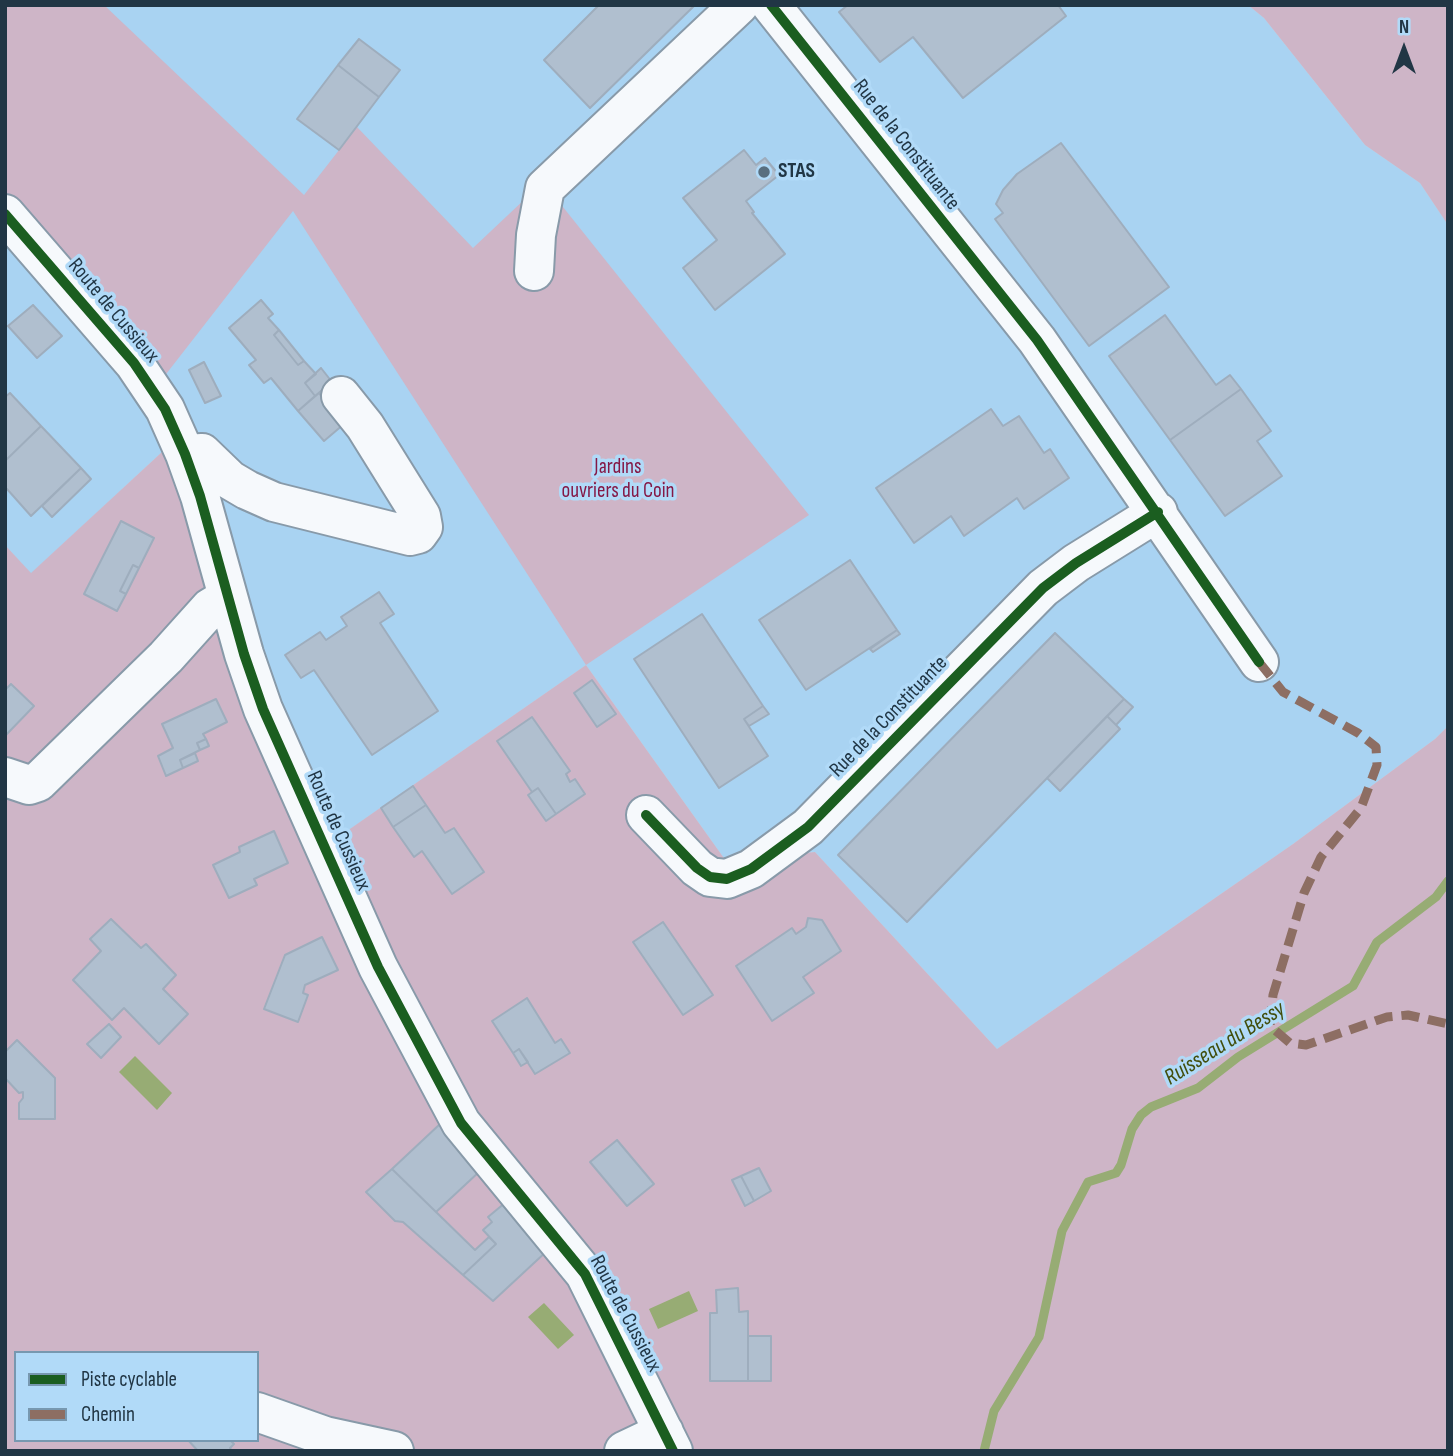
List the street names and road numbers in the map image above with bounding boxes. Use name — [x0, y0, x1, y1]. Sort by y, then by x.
street label: Rue de la Constituante — [847, 75, 965, 215]
street label: Route de Cussieux — [62, 254, 164, 368]
street label: Rue de la Constituante — [825, 651, 953, 783]
street label: Route de Cussieux — [300, 767, 376, 895]
street label: Route de Cussieux — [584, 1251, 666, 1377]

